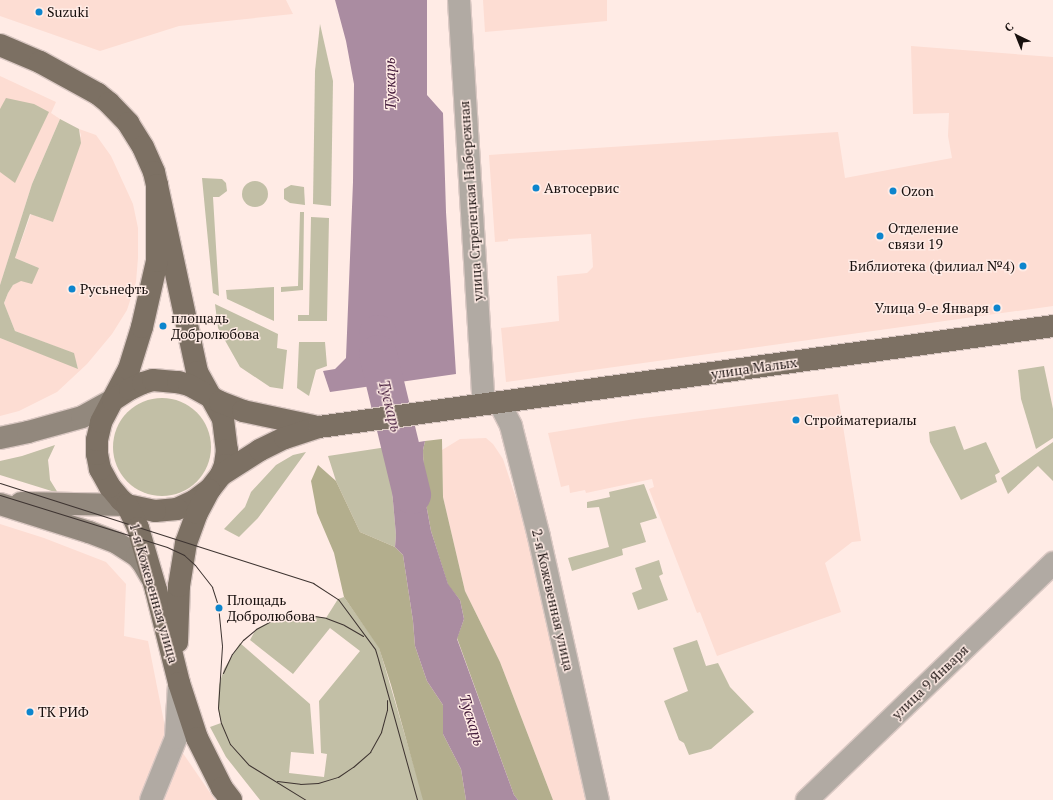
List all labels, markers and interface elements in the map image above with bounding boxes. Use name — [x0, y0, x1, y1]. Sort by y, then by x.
place label: Suzuki — [47, 4, 89, 20]
marker: Suzuki — [34, 7, 44, 17]
north arrow — [997, 16, 1037, 56]
text: С — [1001, 20, 1016, 35]
water label: Тускарь — [381, 57, 399, 111]
street label: улица Стрелецкая Набережная — [456, 100, 486, 302]
place label: Автосервис — [544, 180, 619, 196]
marker: Автосервис — [531, 183, 541, 193]
place label: Ozon — [901, 183, 934, 199]
marker: Ozon — [888, 186, 898, 196]
place label: Отделение связи 19 — [888, 220, 958, 252]
marker: Отделение связи 19 — [875, 231, 885, 241]
place label: Библиотека (филиал №4) — [849, 258, 1015, 274]
marker: Библиотека (филиал №4) — [1018, 261, 1028, 271]
place label: Русьнефть — [80, 281, 148, 297]
marker: Русьнефть — [67, 284, 77, 294]
place label: Улица 9-е Января — [875, 300, 989, 316]
marker: Улица 9-е Января — [992, 303, 1002, 313]
place label: площадь Добролюбова — [171, 310, 259, 342]
marker: площадь Добролюбова — [158, 321, 168, 331]
street label: улица Малых — [710, 354, 798, 382]
water label: Тускарь — [375, 378, 405, 434]
place label: Стройматериалы — [804, 412, 917, 428]
marker: Стройматериалы — [791, 415, 801, 425]
street label: 1-я Кожевенная улица — [126, 521, 182, 665]
street label: 2-я Кожевенная улица — [528, 527, 578, 673]
place label: Площадь Добролюбова — [227, 592, 315, 624]
marker: Площадь Добролюбова — [214, 603, 224, 613]
street label: улица 9 Января — [888, 641, 972, 723]
water label: Тускарь — [456, 692, 488, 748]
place label: ТК РИФ — [38, 704, 89, 720]
marker: ТК РИФ — [25, 707, 35, 717]

